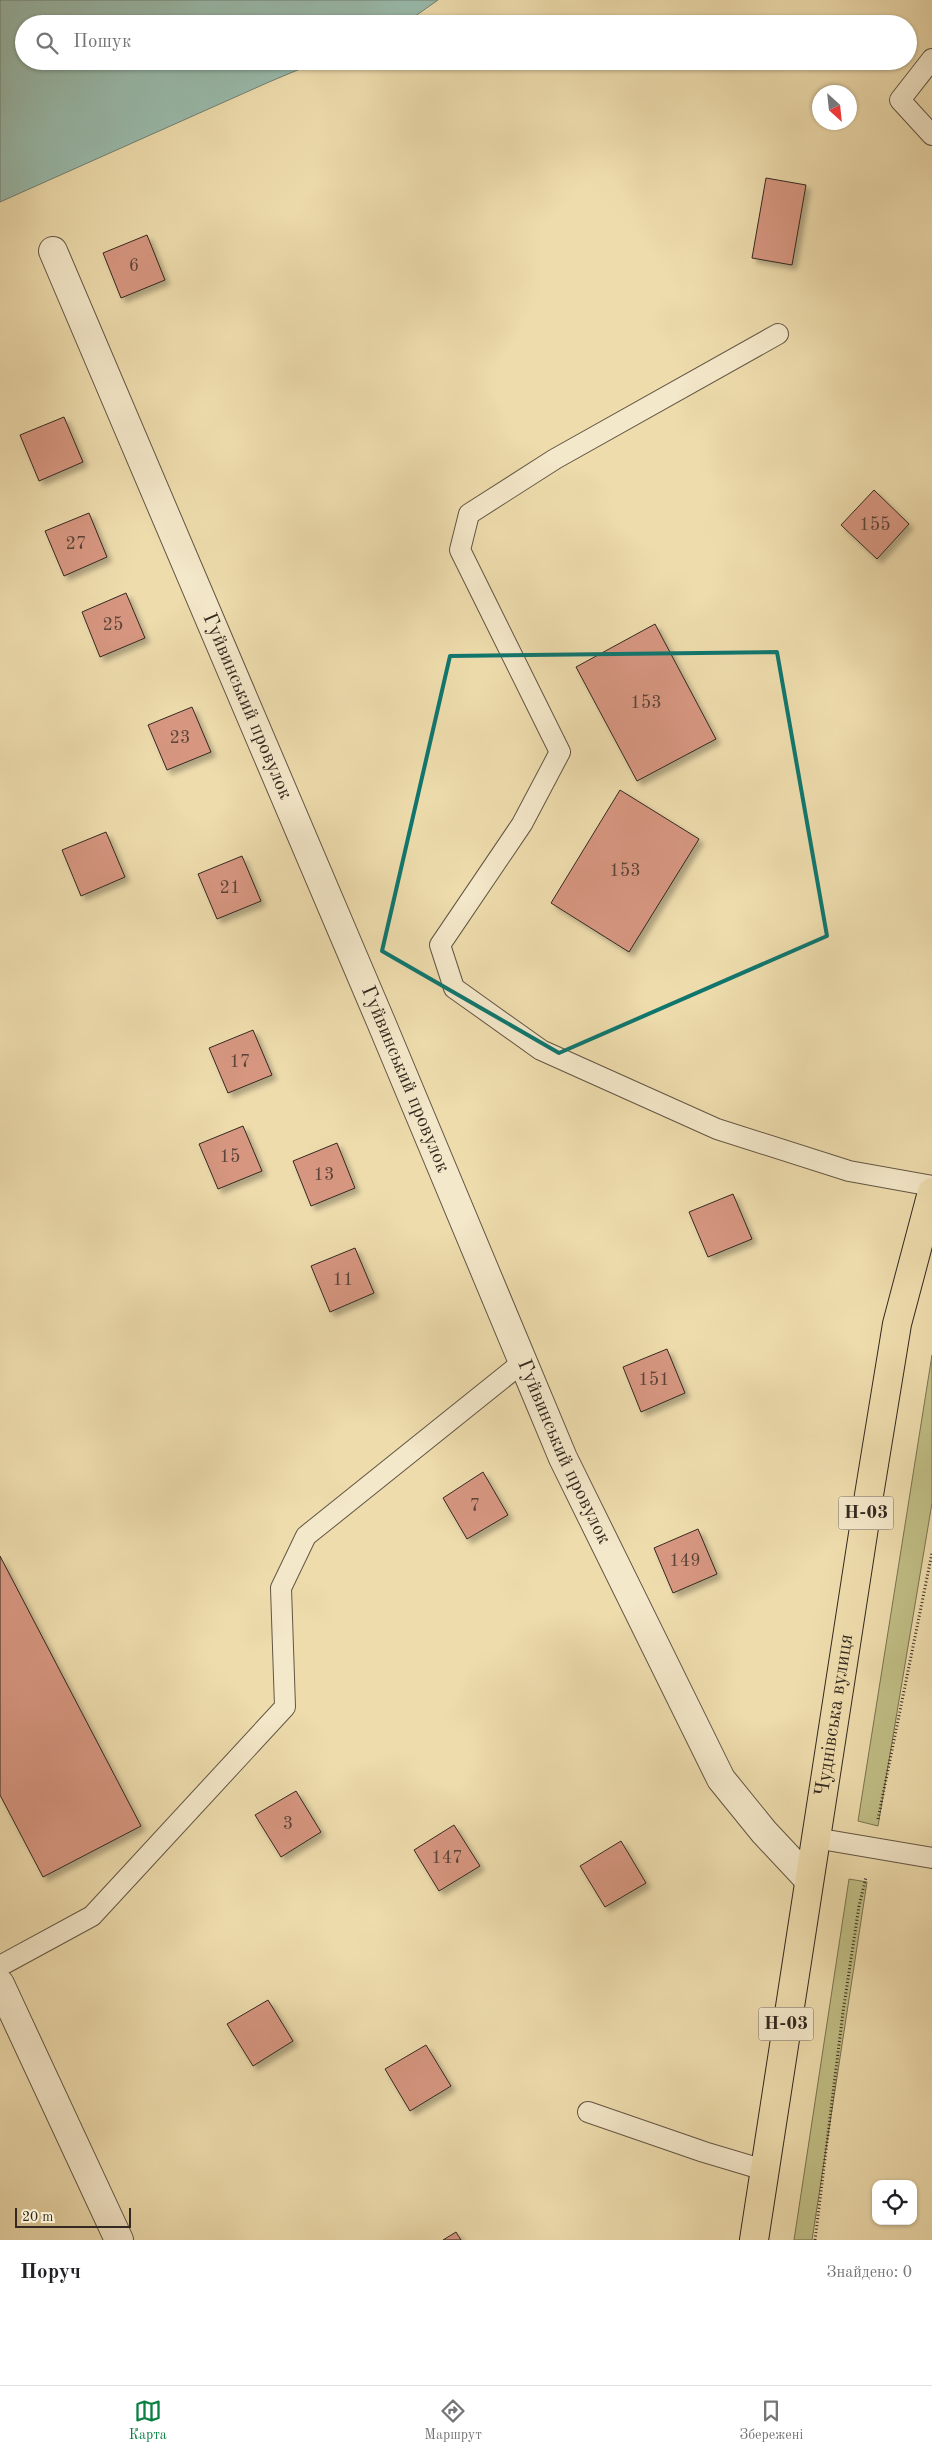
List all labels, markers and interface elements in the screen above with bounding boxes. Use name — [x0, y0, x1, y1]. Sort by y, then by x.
search box — [15, 15, 917, 70]
icon: search — [33, 29, 61, 57]
text: Пошук — [73, 33, 131, 52]
north arrow — [812, 85, 857, 130]
house number: 6 — [129, 257, 139, 275]
house number: 155 — [859, 516, 891, 534]
house number: 27 — [66, 535, 86, 553]
street label: Гуйвинський провулок — [198, 610, 295, 803]
house number: 25 — [103, 616, 123, 634]
house number: 153 — [630, 694, 662, 712]
house number: 23 — [170, 729, 190, 747]
house number: 153 — [609, 862, 641, 880]
house number: 21 — [220, 879, 240, 897]
street label: Гуйвинський провулок — [357, 983, 453, 1176]
house number: 17 — [230, 1053, 250, 1071]
house number: 15 — [220, 1148, 240, 1166]
house number: 13 — [314, 1166, 334, 1184]
house number: 11 — [333, 1271, 353, 1289]
street label: Гуйвинський провулок — [513, 1357, 614, 1548]
house number: 151 — [638, 1371, 670, 1389]
road number: Н-03 — [838, 1496, 894, 1530]
house number: 7 — [470, 1497, 480, 1515]
house number: 149 — [669, 1552, 701, 1570]
street label: Чуднівська вулиця — [813, 1633, 857, 1798]
house number: 3 — [283, 1815, 293, 1833]
house number: 147 — [431, 1849, 463, 1867]
road number: Н-03 — [758, 2008, 814, 2040]
map controls — [872, 2180, 917, 2225]
button: locate — [872, 2180, 917, 2225]
scale bar — [15, 2205, 131, 2228]
text: 20 m — [22, 2210, 53, 2224]
text: Поруч — [20, 2262, 81, 2283]
text: Знайдено: 0 — [827, 2265, 912, 2281]
tab: Карта — [129, 2397, 167, 2444]
tab: Маршрут — [424, 2397, 482, 2444]
tab: Збережені — [739, 2397, 803, 2444]

